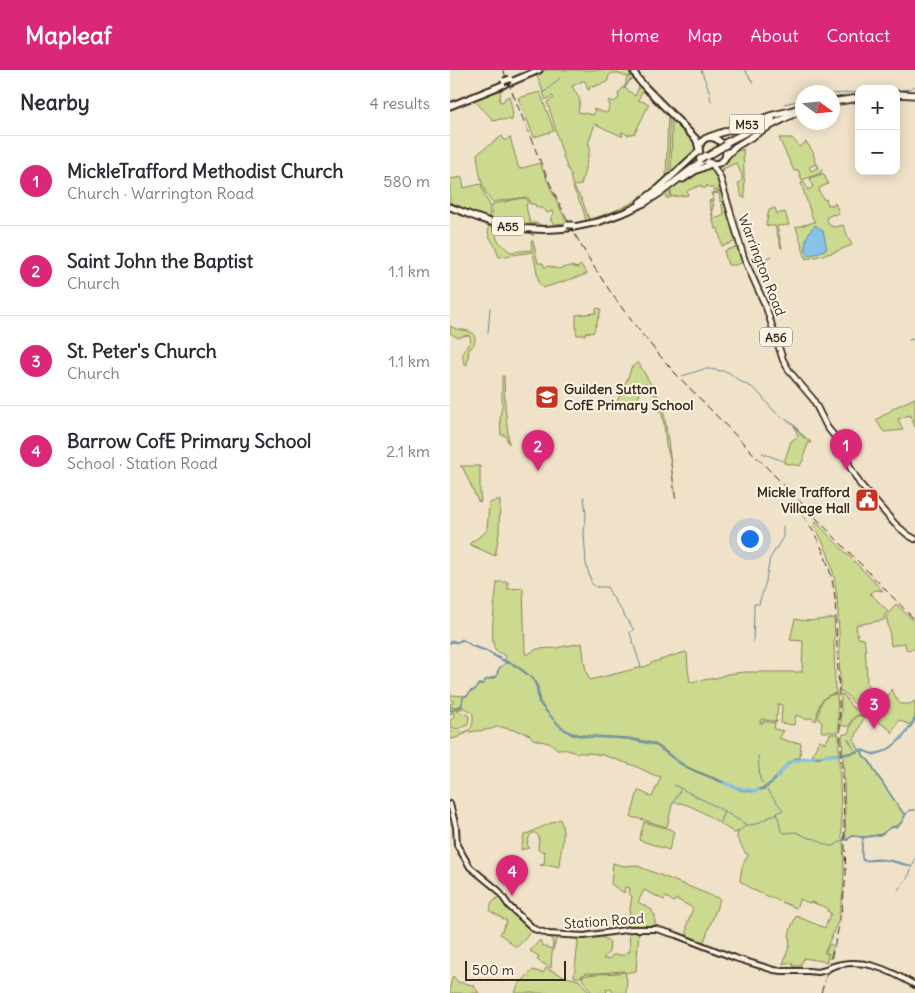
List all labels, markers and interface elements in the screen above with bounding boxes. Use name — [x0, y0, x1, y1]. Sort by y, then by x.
text: Mapleaf — [25, 20, 112, 50]
text: Home — [611, 24, 659, 47]
text: Map — [687, 24, 722, 47]
text: About — [750, 24, 798, 47]
text: Contact — [826, 24, 890, 47]
north arrow — [795, 85, 840, 130]
map controls — [855, 85, 900, 175]
button: + — [855, 85, 900, 130]
text: Nearby — [20, 89, 90, 116]
text: 4 results — [369, 93, 430, 113]
road number: M53 — [730, 114, 764, 134]
button: − — [855, 130, 900, 175]
text: MickleTrafford Methodist Church — [67, 159, 343, 183]
text: 1 — [33, 171, 39, 191]
text: 580 m — [383, 171, 430, 191]
text: Church · Warrington Road — [67, 183, 254, 203]
street label: Warrington Road — [734, 212, 790, 318]
road number: A55 — [492, 216, 524, 236]
text: Saint John the Baptist — [67, 249, 253, 273]
text: 2 — [32, 261, 40, 281]
text: 1.1 km — [389, 261, 430, 281]
text: Church — [67, 273, 120, 293]
road number: A56 — [760, 328, 792, 346]
text: St. Peter's Church — [67, 339, 217, 363]
text: 3 — [31, 351, 41, 371]
text: 1.1 km — [389, 351, 430, 371]
text: Church — [67, 363, 120, 383]
place label: Guilden Sutton CofE Primary School — [564, 380, 693, 414]
school or university icon: Guilden Sutton CofE Primary School — [534, 384, 560, 410]
text: Barrow CofE Primary School — [67, 429, 311, 453]
pin: 1 — [830, 429, 862, 470]
pin: 2 — [522, 430, 554, 471]
text: 4 — [31, 441, 41, 461]
text: 2.1 km — [386, 441, 430, 461]
text: School · Station Road — [67, 453, 218, 473]
place label: Mickle Trafford Village Hall — [757, 483, 851, 517]
public building icon: Mickle Trafford Village Hall — [854, 487, 880, 513]
your location — [737, 526, 763, 552]
pin: 3 — [858, 688, 890, 729]
pin: 4 — [496, 855, 528, 896]
street label: Station Road — [563, 909, 645, 933]
scale bar — [465, 958, 566, 981]
text: 500 m — [472, 961, 514, 979]

